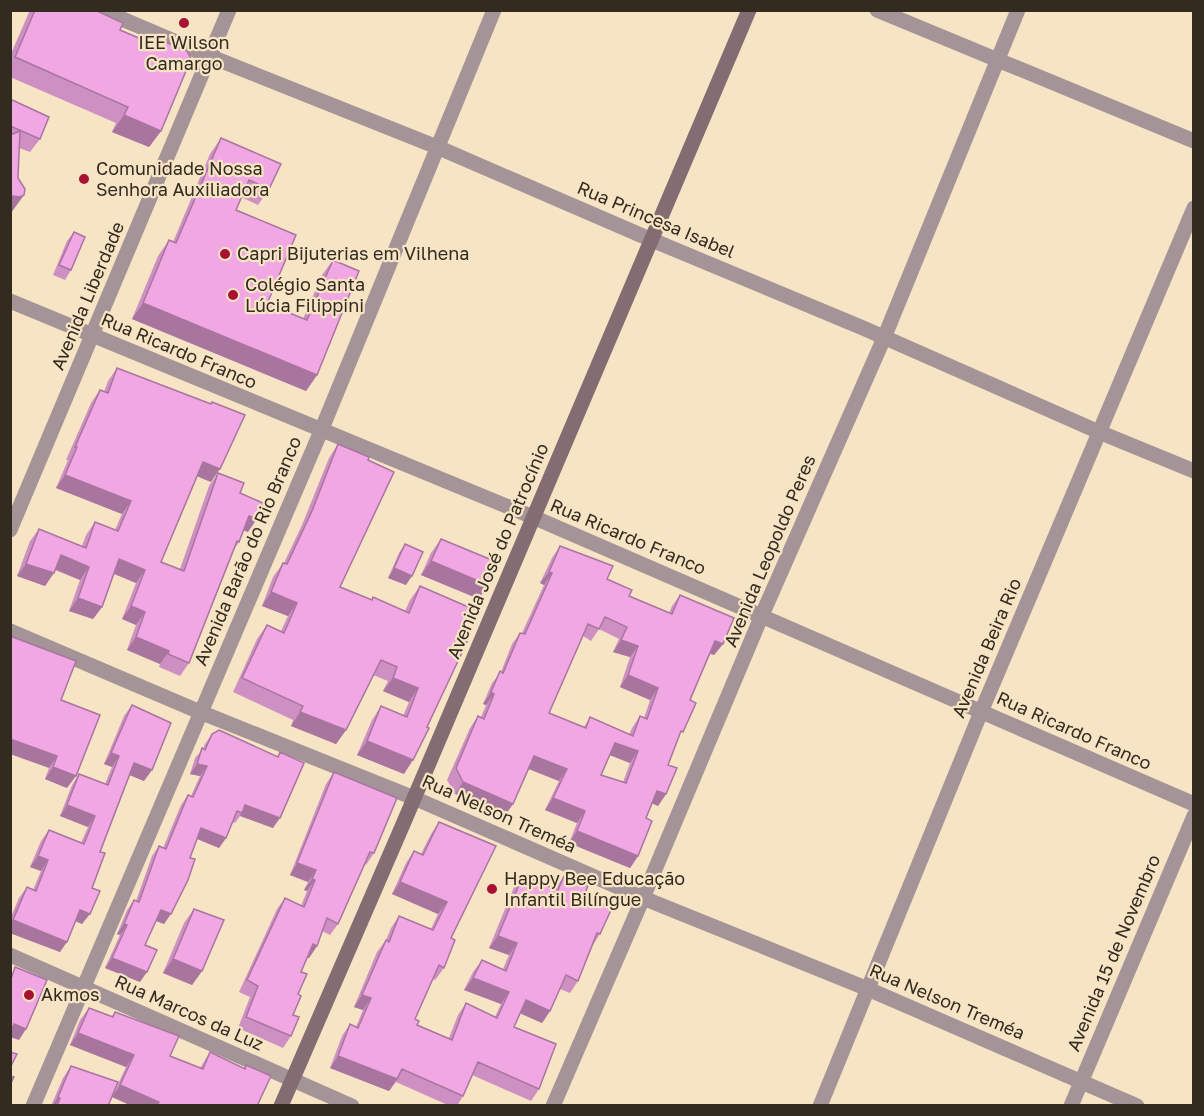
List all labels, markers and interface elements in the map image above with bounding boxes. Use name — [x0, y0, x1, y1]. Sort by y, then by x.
marker: IEE Wilson Camargo — [177, 16, 191, 30]
place label: IEE Wilson Camargo — [138, 31, 230, 74]
place label: Comunidade Nossa Senhora Auxiliadora — [96, 157, 269, 200]
marker: Comunidade Nossa Senhora Auxiliadora — [77, 172, 91, 186]
street label: Rua Princesa Isabel — [574, 176, 739, 262]
street label: Avenida Liberdade — [46, 218, 128, 373]
place label: Capri Bijuterias em Vilhena — [237, 242, 469, 264]
marker: Capri Bijuterias em Vilhena — [218, 247, 232, 261]
place label: Colégio Santa Lúcia Filippini — [245, 273, 365, 316]
marker: Colégio Santa Lúcia Filippini — [226, 288, 240, 302]
street label: Rua Ricardo Franco — [98, 307, 261, 393]
street label: Avenida Barão do Rio Branco — [189, 433, 305, 668]
street label: Avenida José do Patrocínio — [442, 439, 553, 662]
street label: Avenida Leopoldo Peres — [719, 451, 820, 650]
street label: Rua Ricardo Franco — [547, 493, 710, 579]
street label: Avenida Beira Rio — [947, 575, 1025, 721]
street label: Rua Ricardo Franco — [994, 686, 1155, 774]
street label: Rua Nelson Treméa — [419, 769, 580, 857]
street label: Avenida 15 de Novembro — [1062, 851, 1165, 1054]
place label: Happy Bee Educação Infantil Bilíngue — [504, 867, 685, 910]
marker: Happy Bee Educação Infantil Bilíngue — [485, 882, 499, 896]
street label: Rua Nelson Treméa — [866, 958, 1028, 1044]
street label: Rua Marcos da Luz — [112, 969, 267, 1055]
place label: Akmos — [41, 983, 100, 1005]
marker: Akmos — [22, 988, 36, 1002]

